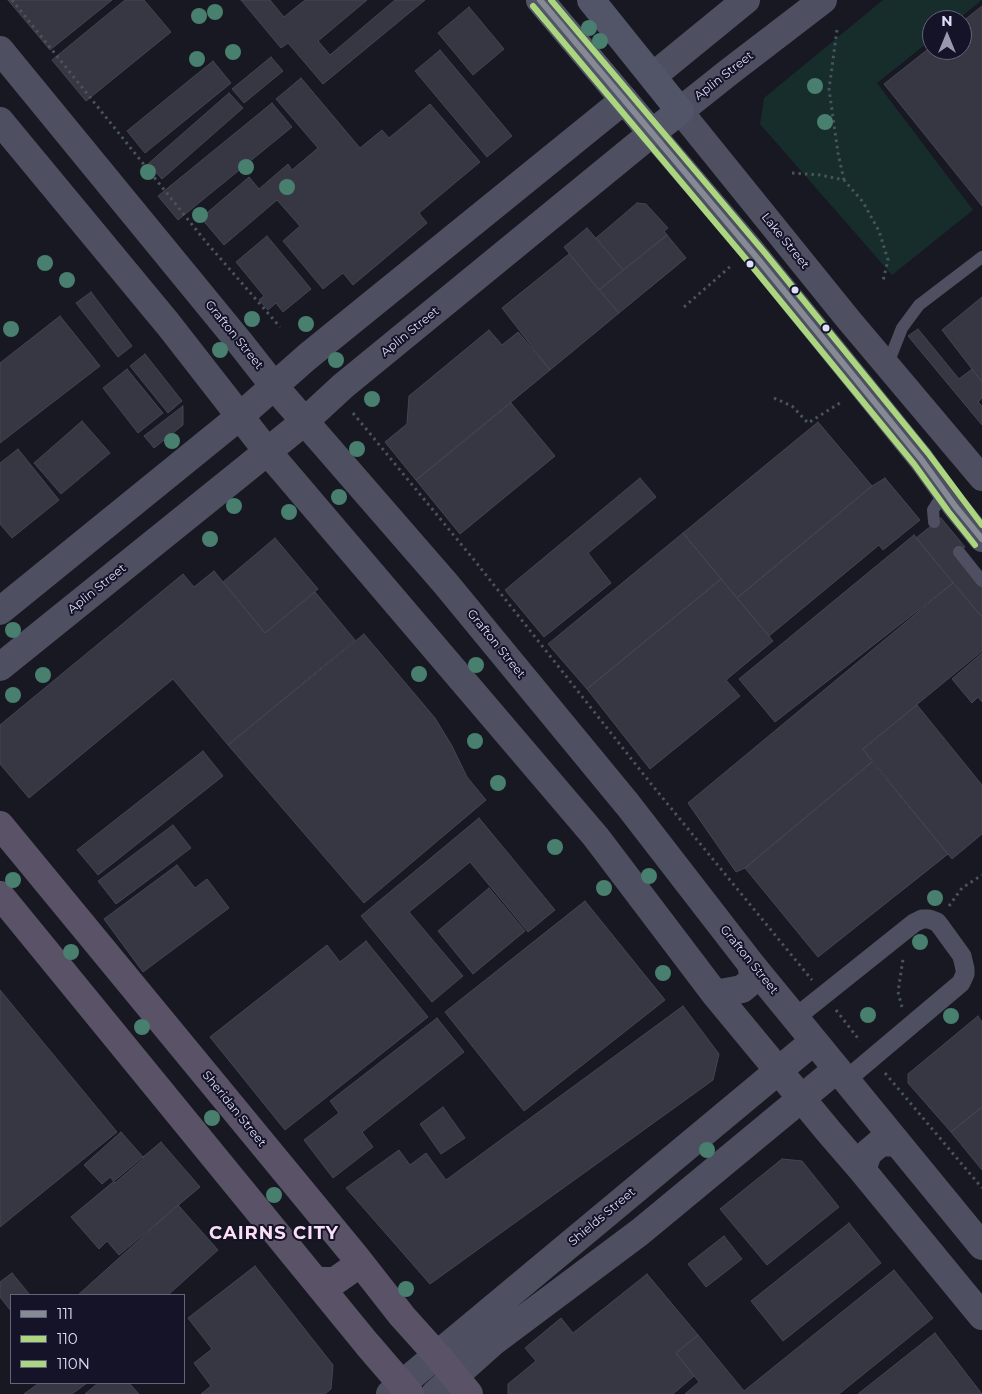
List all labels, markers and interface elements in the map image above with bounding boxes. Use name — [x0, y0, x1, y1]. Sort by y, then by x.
north arrow — [922, 10, 972, 60]
text: N — [941, 12, 953, 30]
street label: Aplin Street — [692, 49, 756, 103]
street label: Lake Street — [758, 210, 812, 272]
unlabelled marker — [745, 259, 755, 269]
unlabelled marker — [790, 285, 800, 295]
street label: Grafton Street — [202, 298, 266, 372]
street label: Aplin Street — [378, 304, 442, 360]
unlabelled marker — [821, 323, 831, 333]
street label: Aplin Street — [65, 561, 129, 617]
street label: Grafton Street — [464, 607, 528, 681]
street label: Grafton Street — [717, 923, 781, 997]
street label: Sheridan Street — [199, 1068, 269, 1150]
street label: Shields Street — [566, 1185, 638, 1249]
district label: CAIRNS CITY — [208, 1223, 340, 1245]
legend — [10, 1294, 185, 1384]
text: 111 — [57, 1304, 73, 1323]
text: 110 — [57, 1329, 78, 1348]
text: 110N — [57, 1354, 90, 1373]

